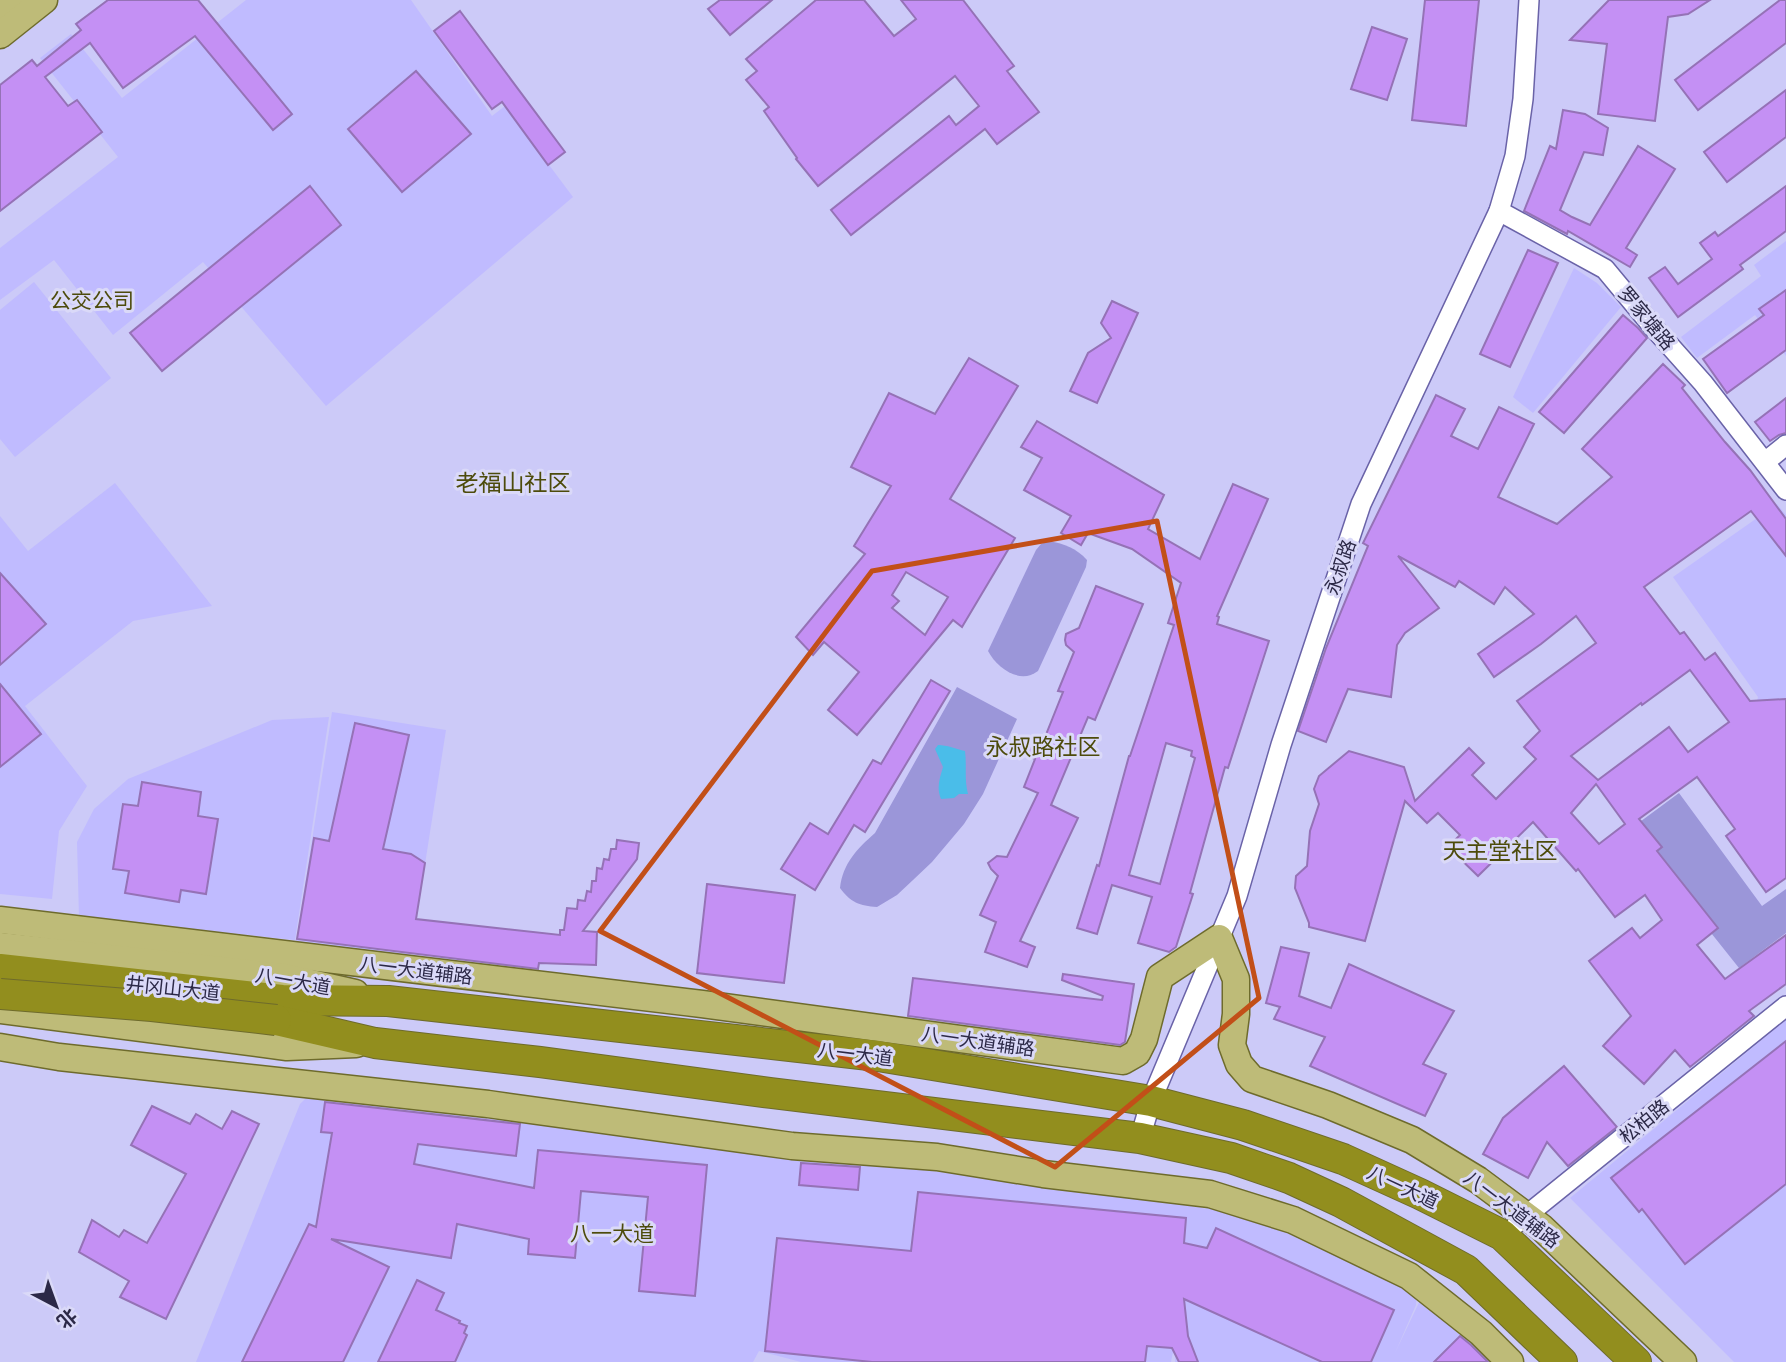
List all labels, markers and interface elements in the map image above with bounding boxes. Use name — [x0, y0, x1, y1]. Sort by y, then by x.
street label: 罗家塘路 — [1614, 282, 1680, 354]
district label: 公交公司 — [50, 288, 134, 313]
district label: 老福山社区 — [456, 469, 571, 496]
street label: 永叔路 — [1320, 536, 1360, 598]
district label: 永叔路社区 — [986, 733, 1101, 760]
district label: 天主堂社区 — [1443, 837, 1558, 864]
street label: 八一大道辅路 — [358, 952, 474, 988]
street label: 八一大道 — [254, 964, 332, 998]
street label: 井冈山大道 — [125, 972, 221, 1004]
street label: 八一大道辅路 — [920, 1022, 1036, 1060]
street label: 八一大道 — [816, 1038, 894, 1070]
street label: 松柏路 — [1615, 1095, 1673, 1147]
street label: 八一大道 — [1364, 1161, 1442, 1213]
street label: 八一大道辅路 — [1460, 1166, 1564, 1252]
district label: 八一大道 — [570, 1221, 654, 1246]
north arrow — [21, 1271, 91, 1341]
text: 北 — [53, 1304, 82, 1333]

